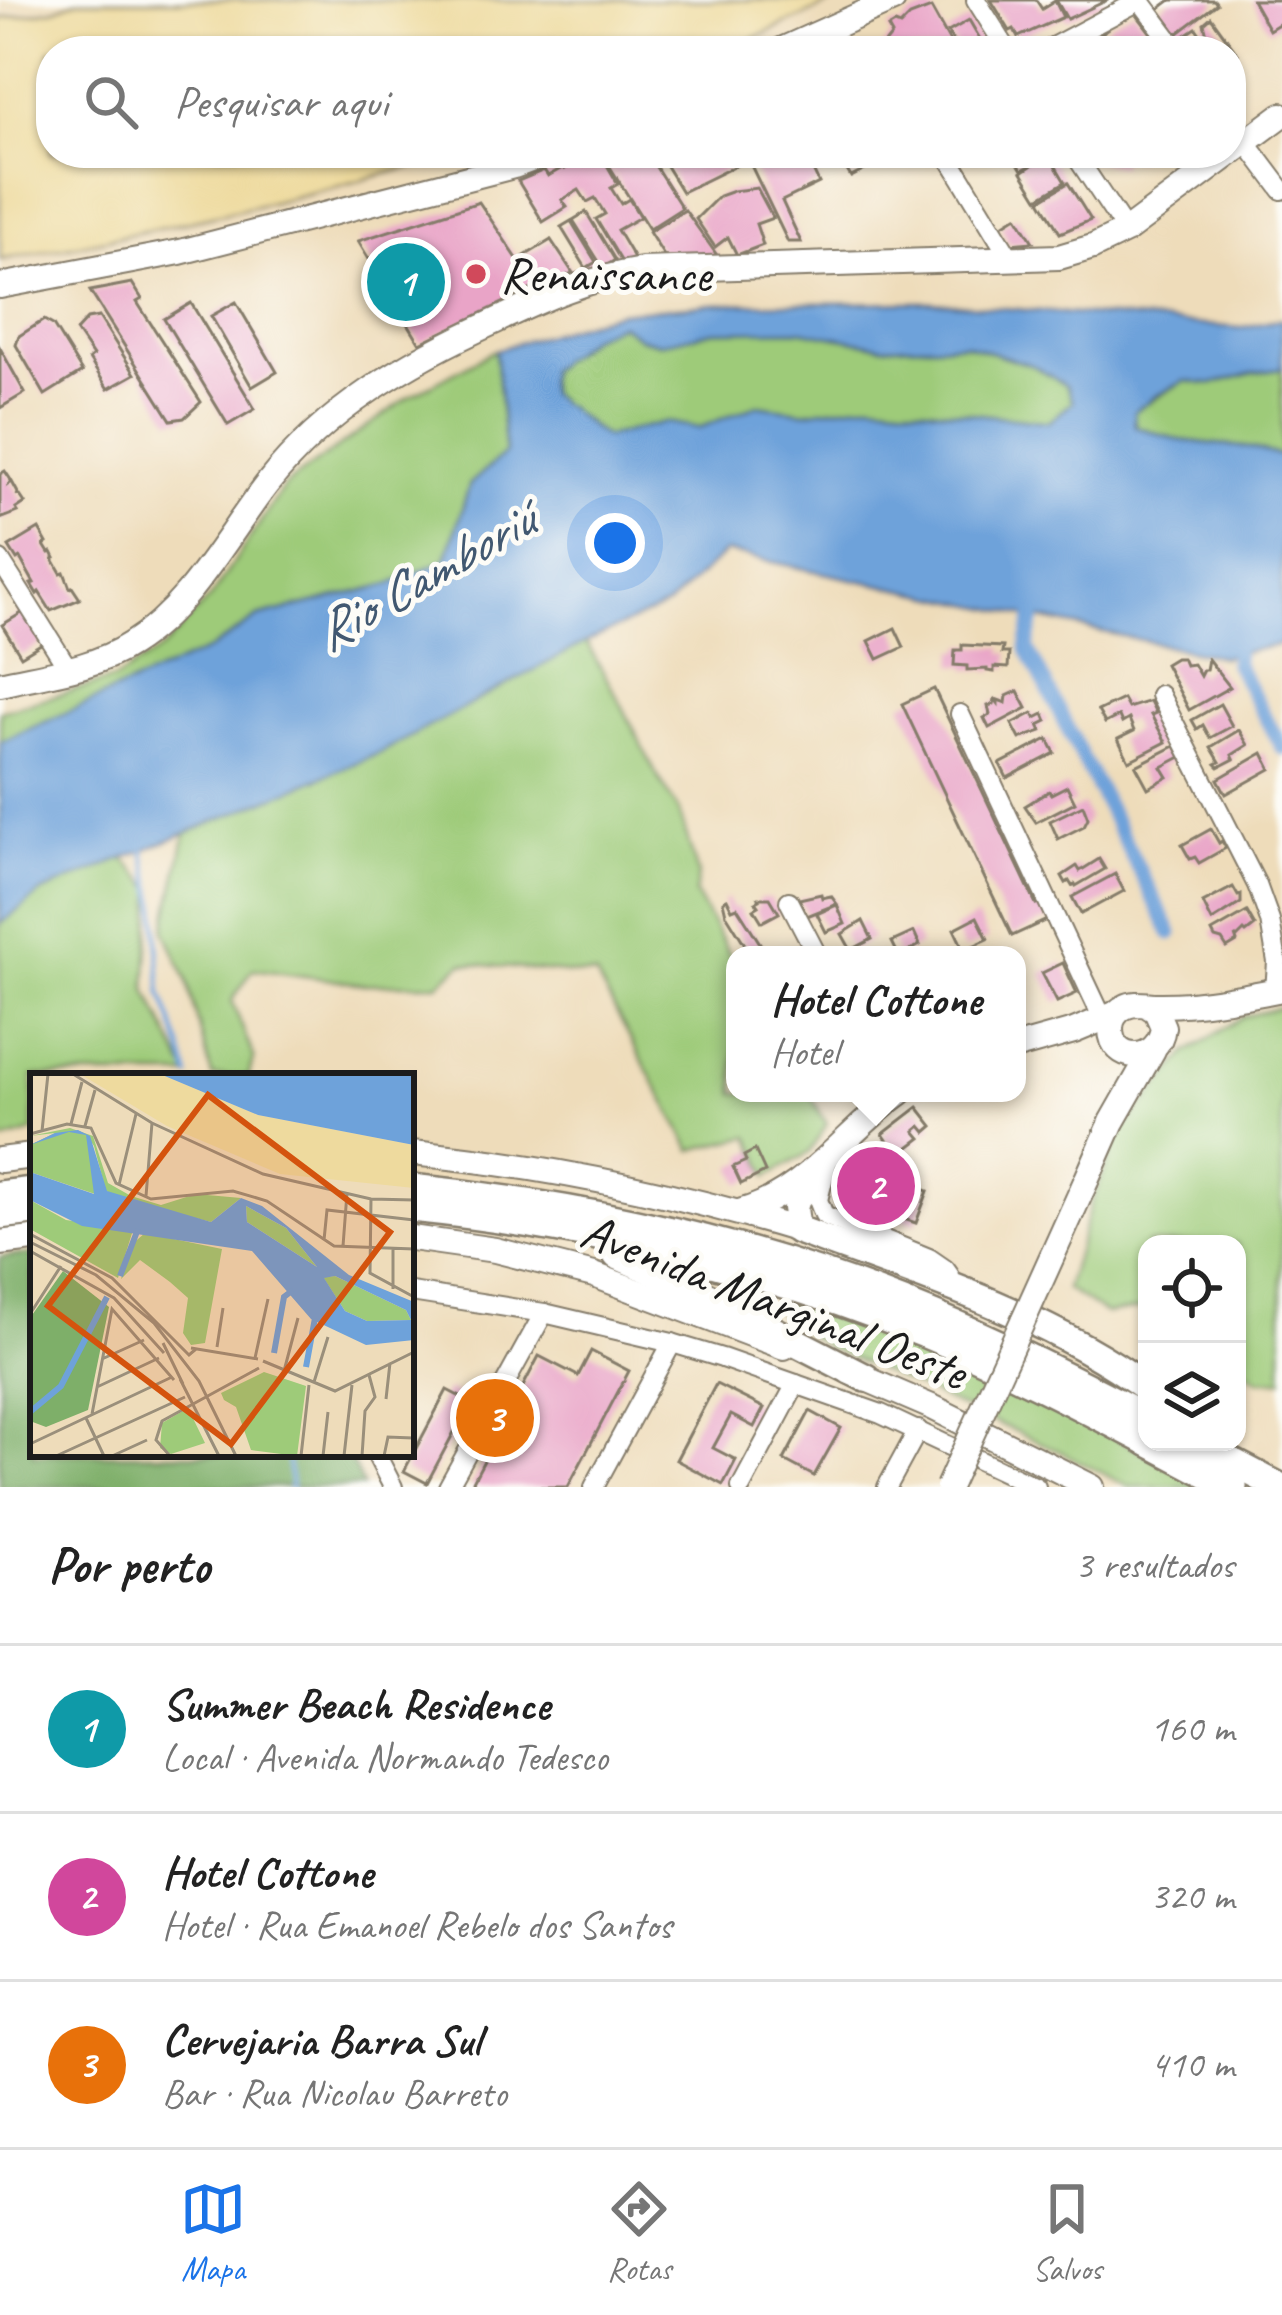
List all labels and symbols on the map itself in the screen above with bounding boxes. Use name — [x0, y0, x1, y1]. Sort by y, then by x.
pin: 1 — [367, 237, 445, 327]
place label: Renaissance — [500, 242, 714, 306]
marker: Renaissance — [463, 261, 489, 287]
water label: Rio Camboriú — [302, 480, 556, 666]
your location — [585, 513, 645, 573]
inset map — [30, 1073, 414, 1457]
pin: 2 — [837, 1141, 915, 1231]
street label: Avenida Marginal Oeste — [572, 1198, 979, 1405]
pin: 3 — [456, 1373, 534, 1463]

